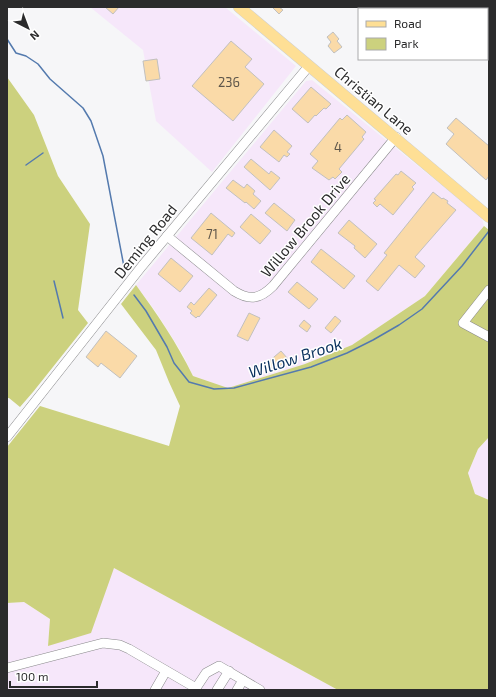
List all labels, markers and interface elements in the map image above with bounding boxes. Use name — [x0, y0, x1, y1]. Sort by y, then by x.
north arrow — [8, 8, 48, 48]
legend — [358, 8, 488, 60]
text: Road — [394, 16, 422, 30]
text: N — [28, 28, 42, 43]
text: Park — [394, 36, 419, 50]
street label: Christian Lane — [331, 62, 417, 138]
house number: 236 — [218, 74, 240, 90]
house number: 4 — [334, 139, 342, 155]
street label: Willow Brook Drive — [257, 170, 353, 280]
street label: Deming Road — [110, 200, 180, 282]
house number: 71 — [206, 226, 218, 242]
water label: Willow Brook — [246, 333, 344, 381]
scale bar — [10, 663, 97, 689]
text: 100 m — [16, 669, 48, 683]

